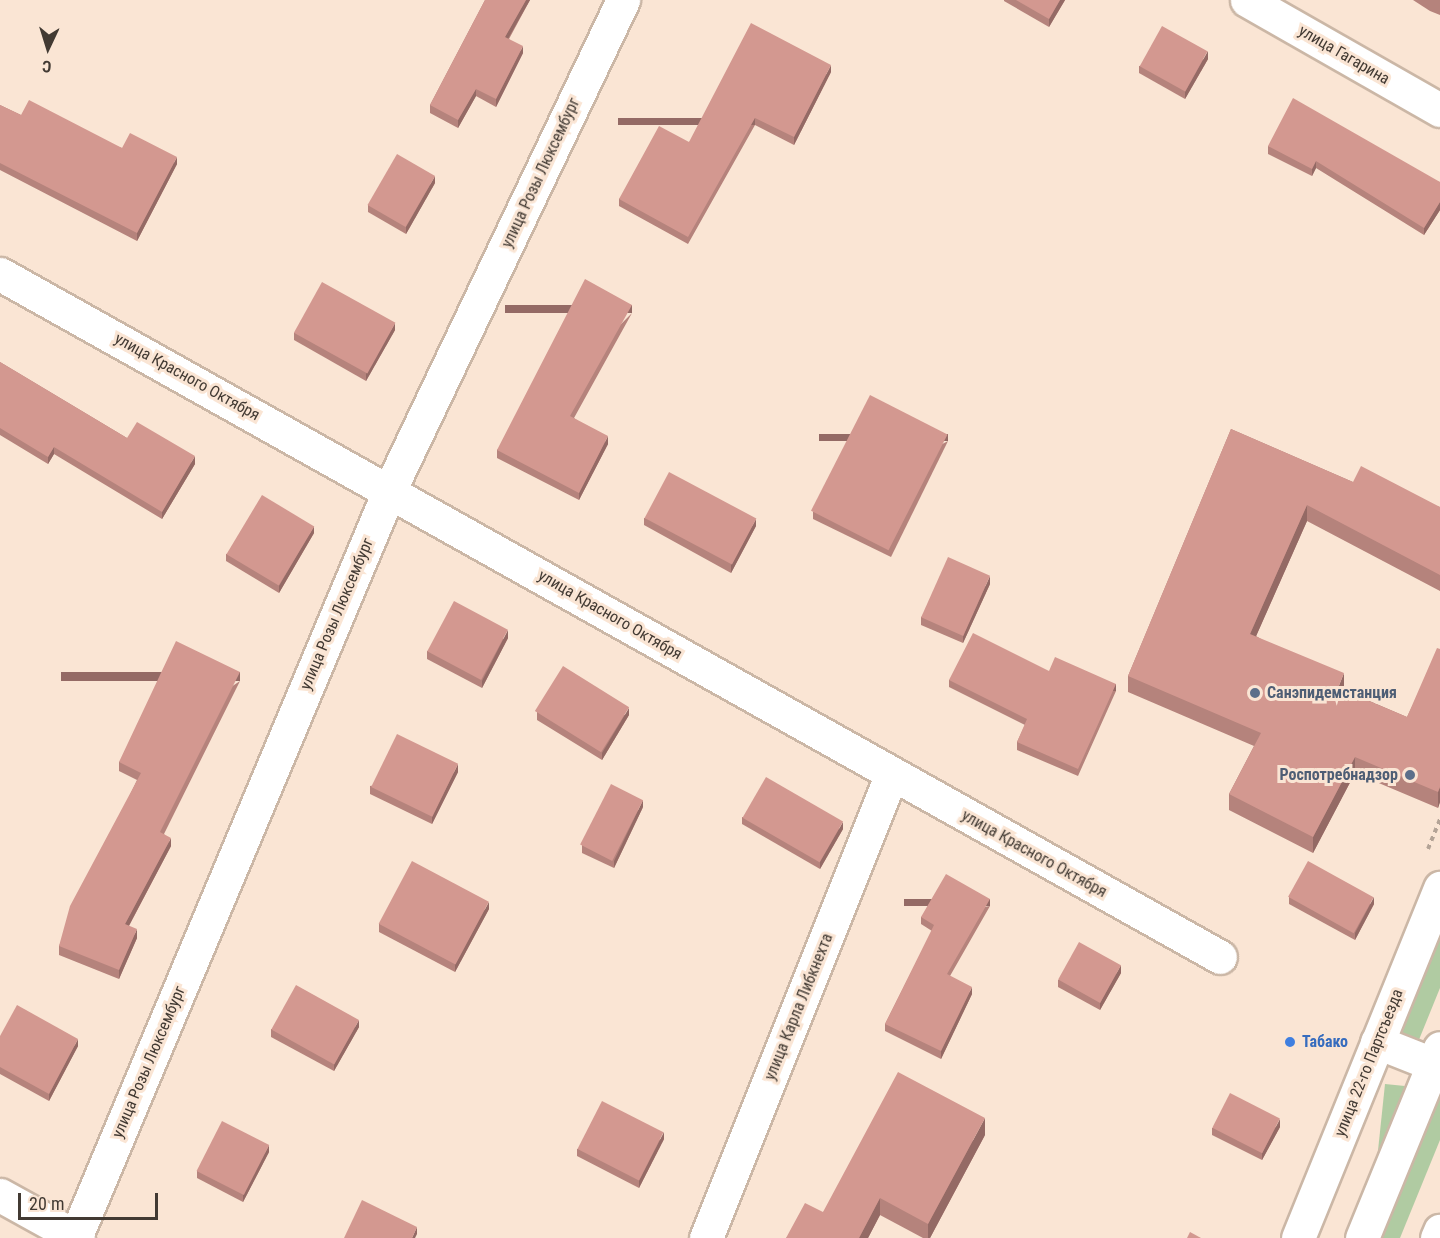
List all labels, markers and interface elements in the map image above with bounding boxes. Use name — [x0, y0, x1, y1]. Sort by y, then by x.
north arrow — [18, 18, 78, 78]
street label: улица Гагарина — [1295, 21, 1393, 89]
text: С — [41, 57, 52, 76]
street label: улица Розы Люксембург — [498, 95, 584, 251]
street label: улица Красного Октября — [111, 329, 263, 425]
street label: улица Розы Люксембург — [296, 535, 378, 693]
street label: улица Красного Октября — [535, 566, 685, 664]
place label: Санэпидемстанция — [1267, 683, 1397, 703]
marker: Санэпидемстанция — [1248, 686, 1262, 700]
place label: Роспотребнадзор — [1280, 765, 1398, 785]
marker: Роспотребнадзор — [1403, 768, 1417, 782]
street label: улица Красного Октября — [958, 806, 1110, 902]
street label: улица Карла Либкнехта — [761, 931, 837, 1083]
street label: улица Розы Люксембург — [108, 983, 190, 1141]
street label: улица 22-го Партсъезда — [1331, 986, 1407, 1140]
place label: Табако — [1302, 1032, 1348, 1052]
marker: Табако — [1283, 1035, 1297, 1049]
scale bar — [21, 1181, 160, 1219]
text: 20 m — [29, 1193, 64, 1214]

